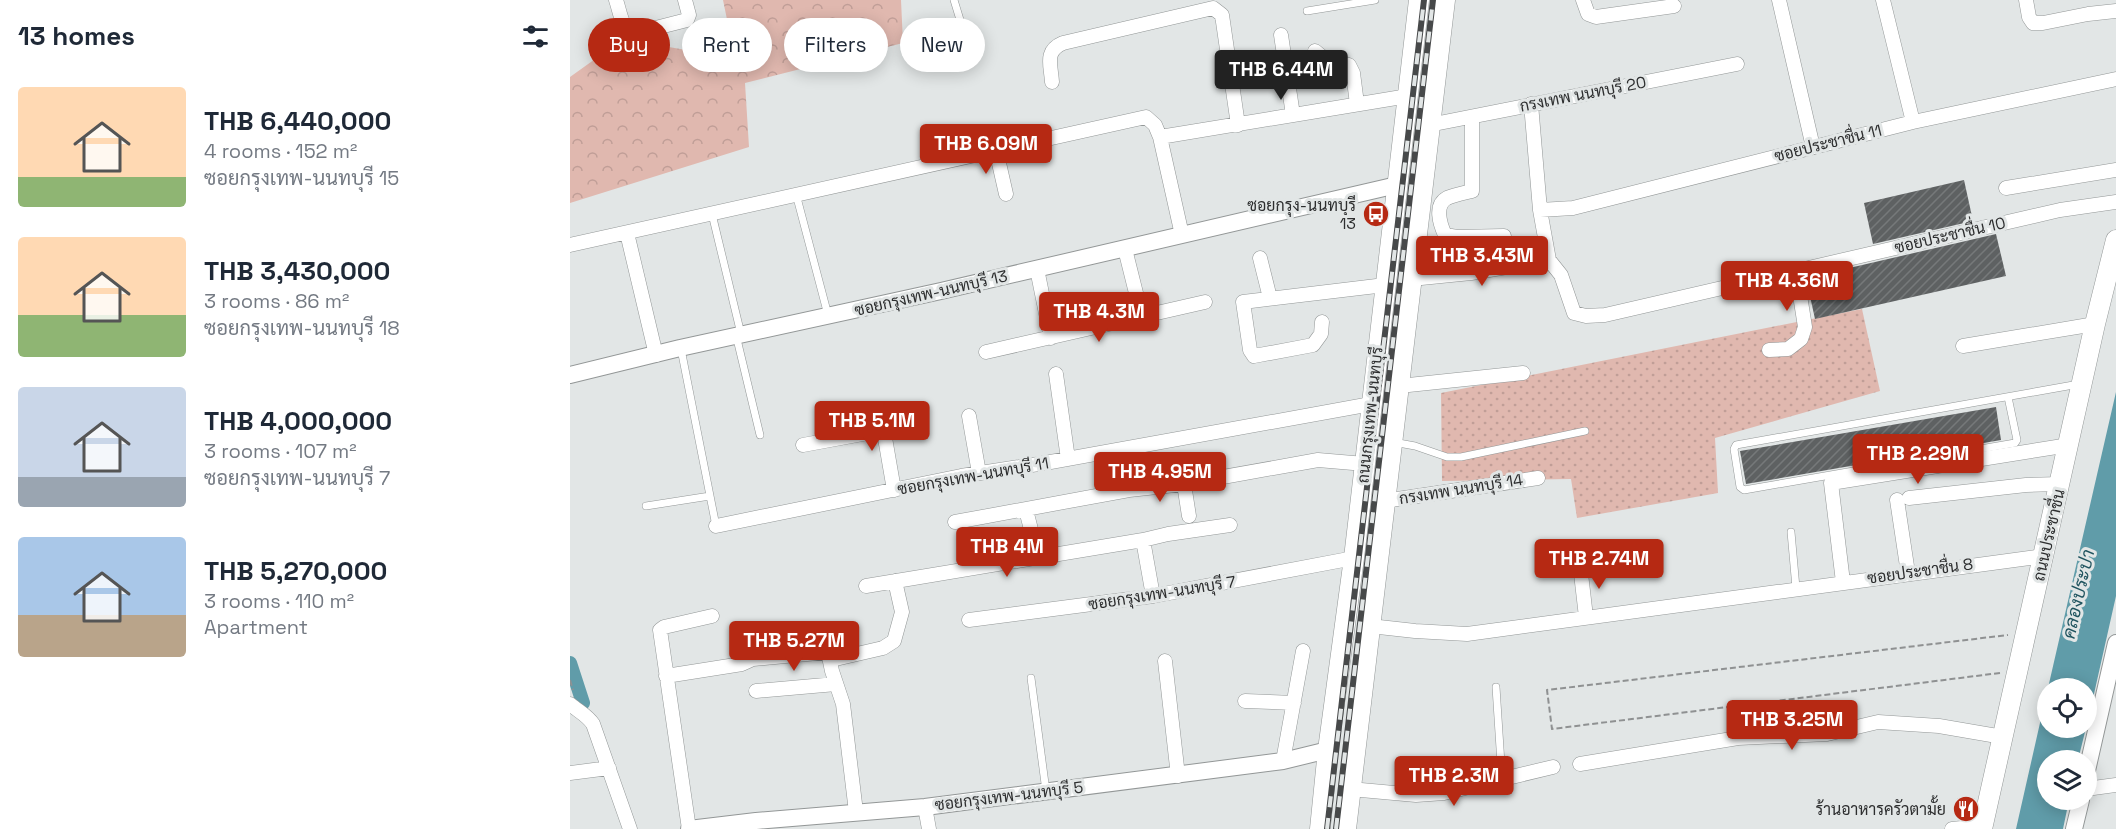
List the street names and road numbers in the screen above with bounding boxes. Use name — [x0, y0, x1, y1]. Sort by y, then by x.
street label: กรงเทพ นนทบุรี 20 — [1518, 70, 1648, 118]
street label: ซอยประชาชื่น 11 — [1771, 116, 1884, 166]
street label: ซอยประชาชื่น 10 — [1891, 208, 2008, 258]
street label: ซอยกรุงเทพ-นนทบุรี 13 — [852, 264, 1010, 322]
street label: ถนนกรุงเทพ-นนทบุรี — [1351, 345, 1389, 484]
street label: ซอยกรุงเทพ-นนทบุรี 11 — [895, 451, 1051, 501]
street label: กรงเทพ นนทบุรี 14 — [1397, 468, 1525, 510]
street label: ถนนประชาชื่น — [2024, 486, 2070, 583]
street label: ซอยประชาชื่น 8 — [1865, 549, 1974, 589]
street label: ซอยกรุงเทพ-นนทบุรี 7 — [1087, 570, 1237, 616]
street label: ซอยกรุงเทพ-นนทบุรี 5 — [933, 775, 1085, 817]

